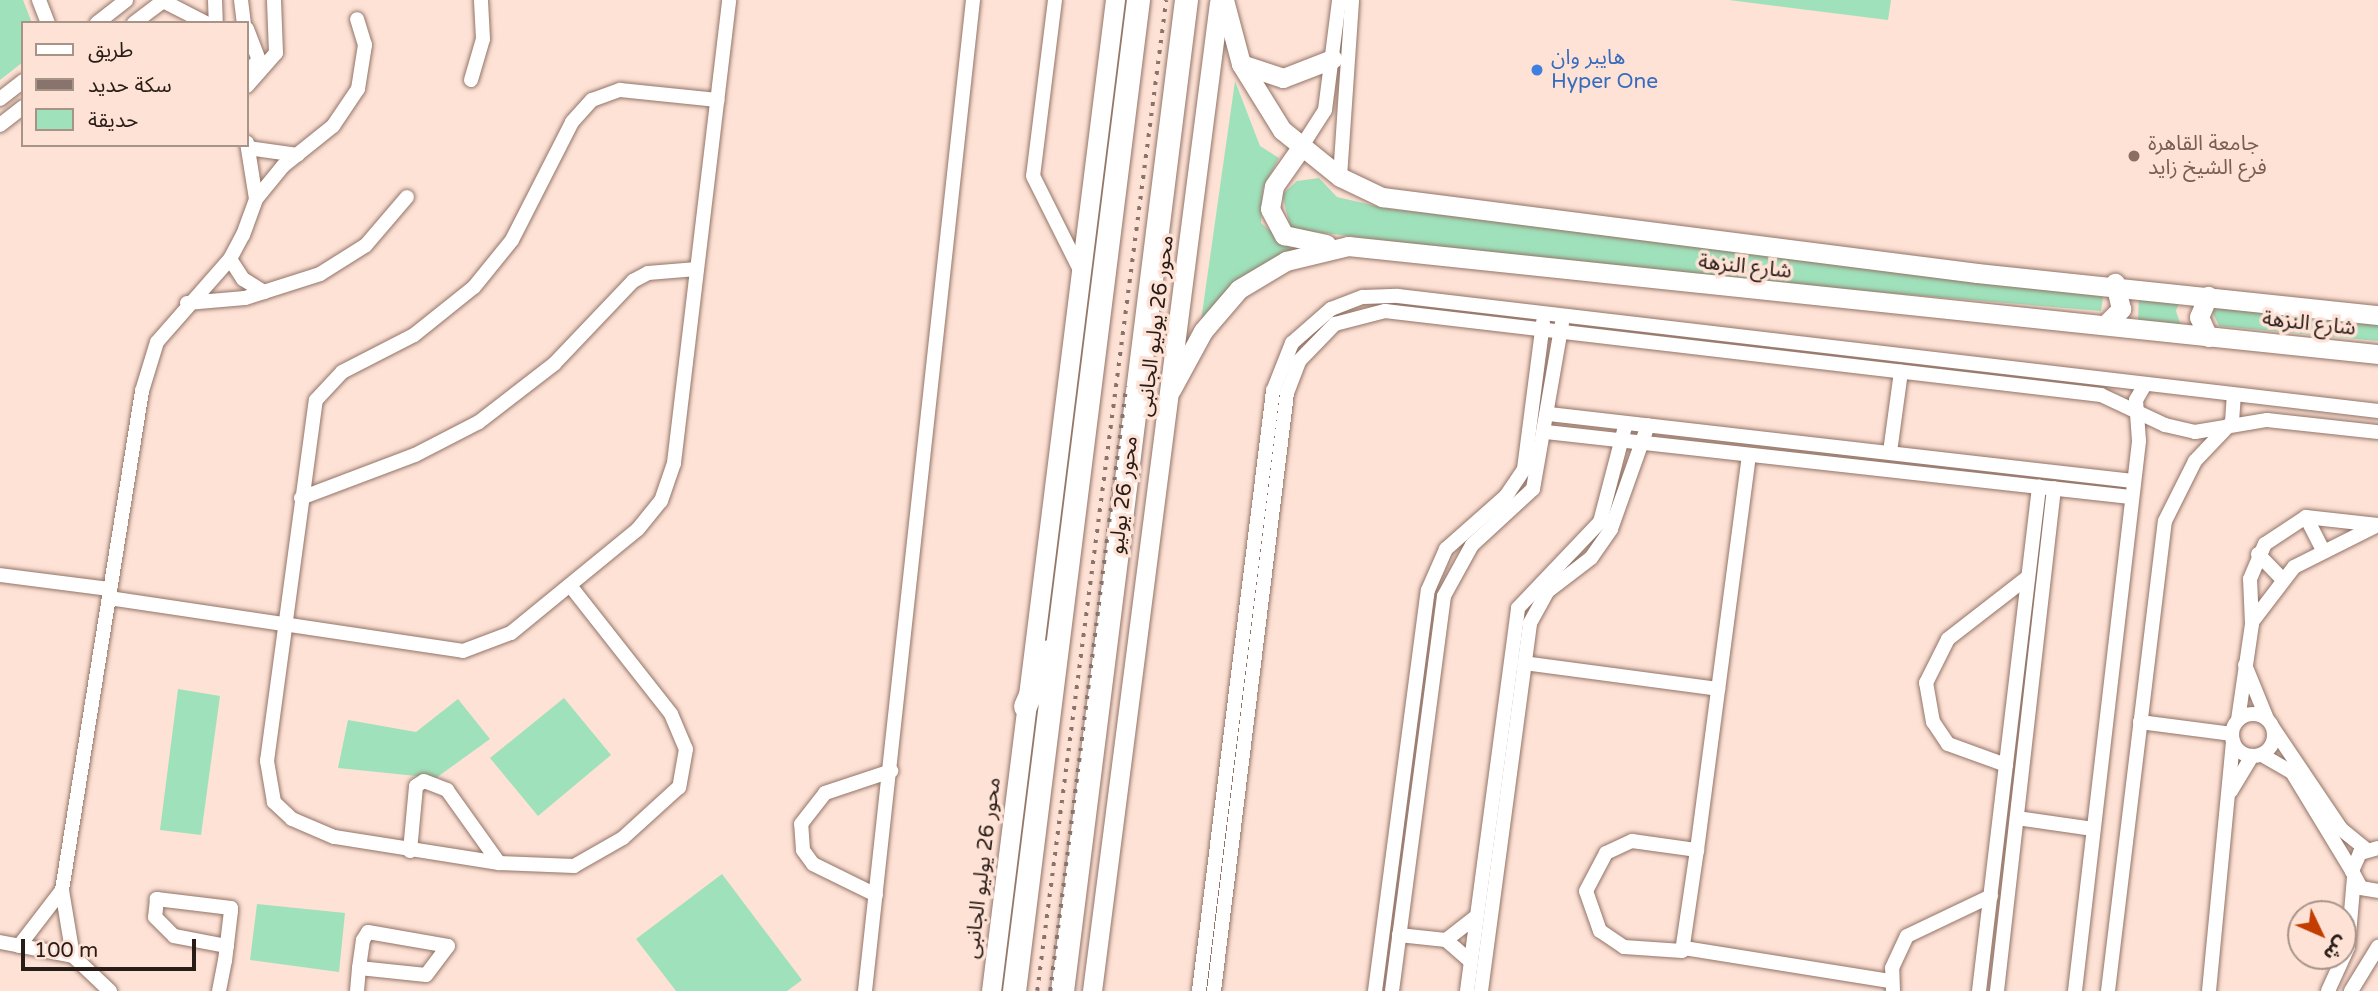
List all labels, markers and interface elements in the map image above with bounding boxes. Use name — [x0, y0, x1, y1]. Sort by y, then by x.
legend — [21, 21, 248, 147]
text: طريق — [88, 38, 133, 63]
place label: هايبر وان Hyper One — [1551, 45, 1658, 95]
marker: هايبر وان Hyper One — [1529, 62, 1545, 78]
text: سكة حديد — [88, 73, 172, 98]
text: حديقة — [88, 108, 138, 133]
place label: جامعة القاهرة فرع الشيخ زايد — [2148, 131, 2267, 181]
marker: جامعة القاهرة فرع الشيخ زايد — [2126, 148, 2142, 164]
street label: محور 26 يوليو الجانبى — [1132, 234, 1180, 418]
street label: شارع النزهة — [1697, 250, 1793, 284]
street label: شارع النزهة — [2261, 307, 2357, 341]
street label: محور 26 يوليو — [1104, 435, 1144, 555]
street label: محور 26 يوليو الجانبى — [959, 776, 1007, 960]
north arrow — [2287, 900, 2357, 970]
scale bar — [24, 925, 200, 969]
text: ش — [2319, 931, 2353, 965]
text: 100 m — [34, 938, 98, 963]

